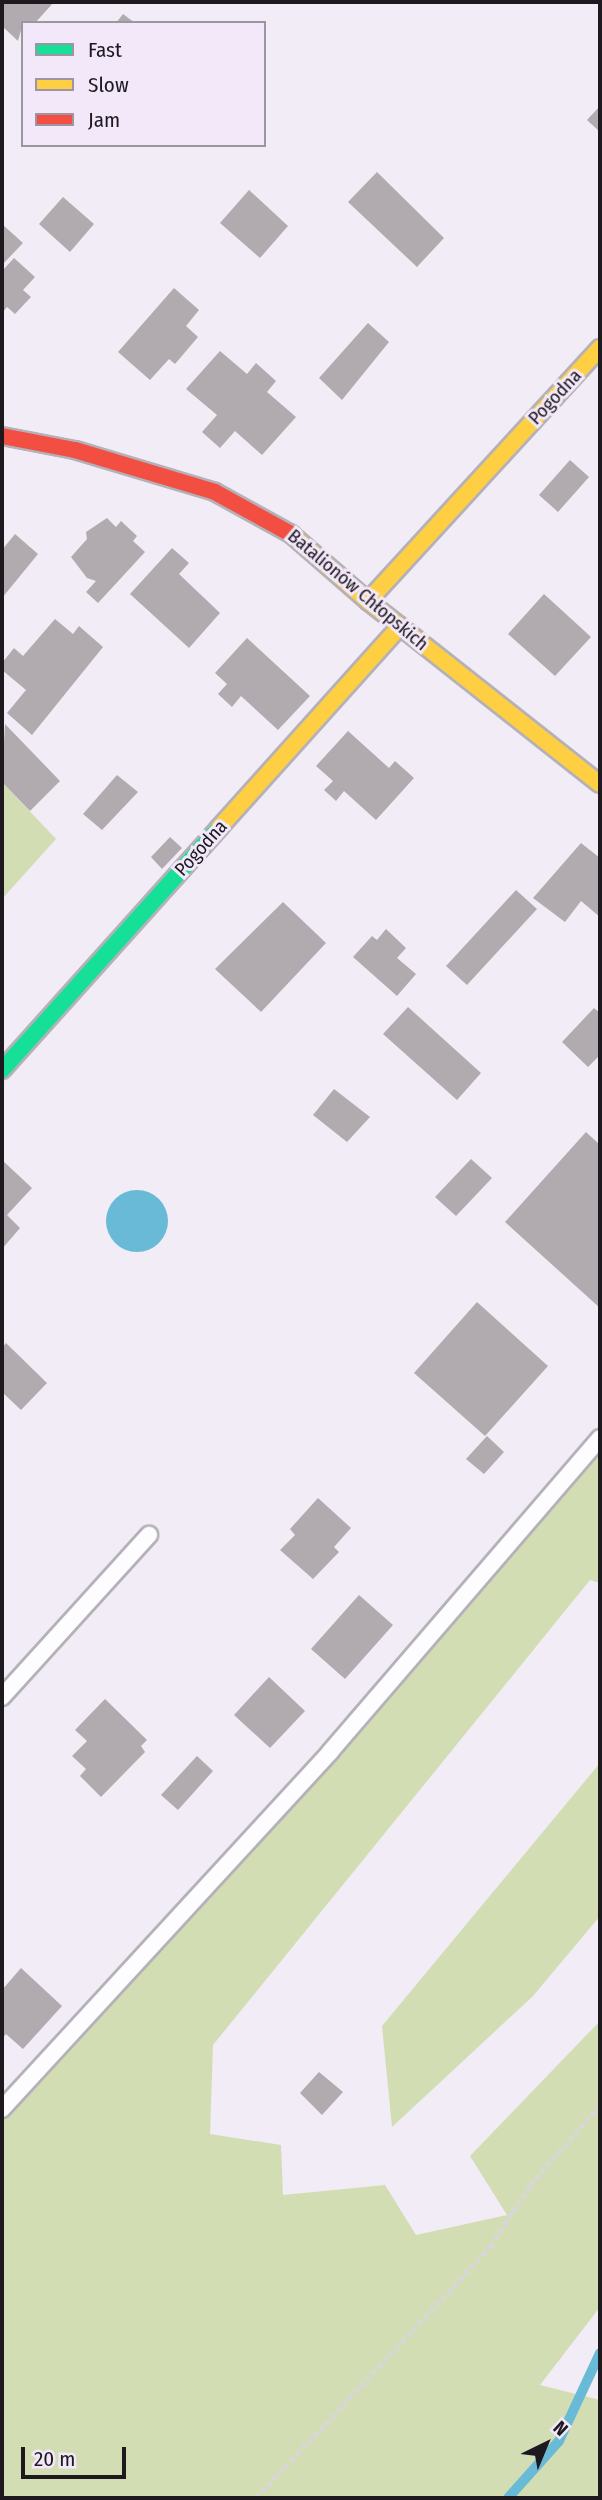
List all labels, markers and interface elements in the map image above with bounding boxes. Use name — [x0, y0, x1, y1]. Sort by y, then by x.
legend — [21, 21, 266, 147]
text: Fast — [88, 37, 122, 63]
text: Slow — [88, 72, 129, 98]
text: Jam — [88, 107, 120, 133]
street label: Pogodna — [524, 365, 586, 429]
street label: Batalionów Chłopskich — [283, 525, 433, 655]
street label: Pogodna — [170, 815, 232, 881]
north arrow — [511, 2409, 581, 2479]
text: N — [549, 2416, 573, 2441]
scale bar — [24, 2434, 130, 2478]
text: 20 m — [34, 2446, 75, 2472]

